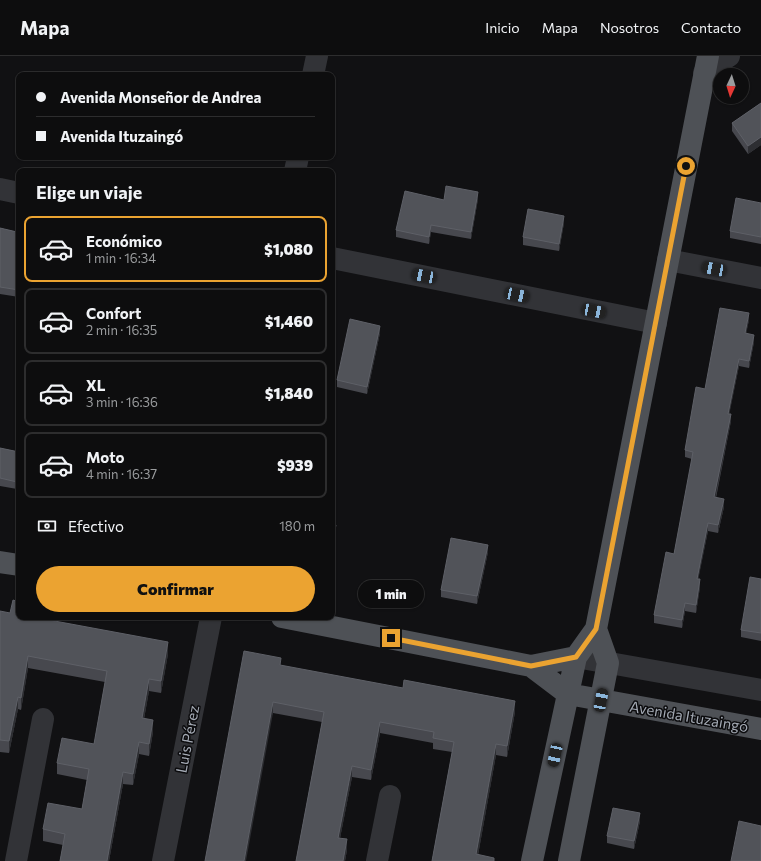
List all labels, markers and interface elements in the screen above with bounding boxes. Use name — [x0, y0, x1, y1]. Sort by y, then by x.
text: Mapa — [20, 16, 69, 39]
text: Inicio — [485, 19, 520, 36]
text: Mapa — [542, 19, 578, 36]
text: Nosotros — [600, 19, 659, 36]
text: Contacto — [681, 19, 741, 36]
north arrow — [713, 68, 749, 104]
map controls — [713, 68, 749, 104]
text: Avenida Monseñor de Andrea — [60, 88, 261, 106]
text: Avenida Ituzaingó — [60, 127, 183, 145]
route start — [677, 157, 695, 175]
text: Elige un viaje — [36, 181, 142, 203]
icon: car — [38, 231, 74, 267]
text: Económico — [86, 232, 162, 250]
text: $1,080 — [264, 240, 313, 258]
text: 1 min · 16:34 — [86, 250, 156, 266]
car — [701, 261, 727, 277]
car — [411, 268, 437, 284]
car — [504, 287, 530, 303]
icon: car — [38, 303, 74, 339]
car — [581, 303, 607, 319]
text: Confort — [86, 304, 141, 322]
text: $1,460 — [265, 312, 313, 330]
text: 2 min · 16:35 — [86, 322, 157, 338]
icon: car — [38, 375, 74, 411]
text: XL — [86, 376, 105, 394]
text: $1,840 — [265, 384, 313, 402]
text: 3 min · 16:36 — [86, 394, 158, 410]
icon: car — [38, 447, 74, 483]
text: Moto — [86, 448, 125, 466]
text: $939 — [277, 456, 313, 474]
text: 4 min · 16:37 — [86, 466, 157, 482]
icon: cash — [36, 515, 58, 537]
text: Efectivo — [68, 517, 124, 535]
text: 180 m — [279, 518, 315, 534]
button: Confirmar — [36, 566, 315, 612]
callout: 1 min — [358, 580, 424, 608]
text: 1 min — [375, 586, 407, 602]
route end — [382, 629, 400, 647]
car — [593, 687, 609, 713]
street label: Avenida Ituzaingó — [628, 697, 750, 735]
street label: Luis Pérez — [172, 704, 202, 774]
car — [547, 742, 563, 768]

